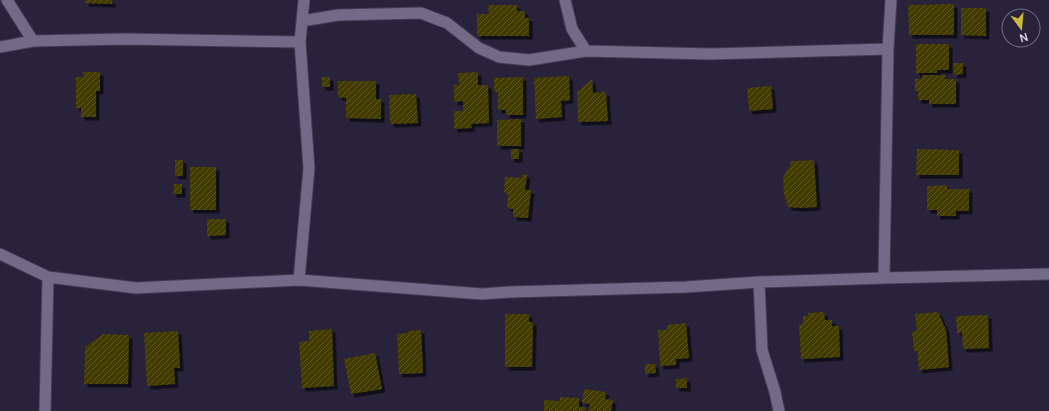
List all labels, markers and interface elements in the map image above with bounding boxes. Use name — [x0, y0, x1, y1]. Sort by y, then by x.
north arrow — [1001, 8, 1041, 48]
text: N — [1018, 30, 1030, 46]

